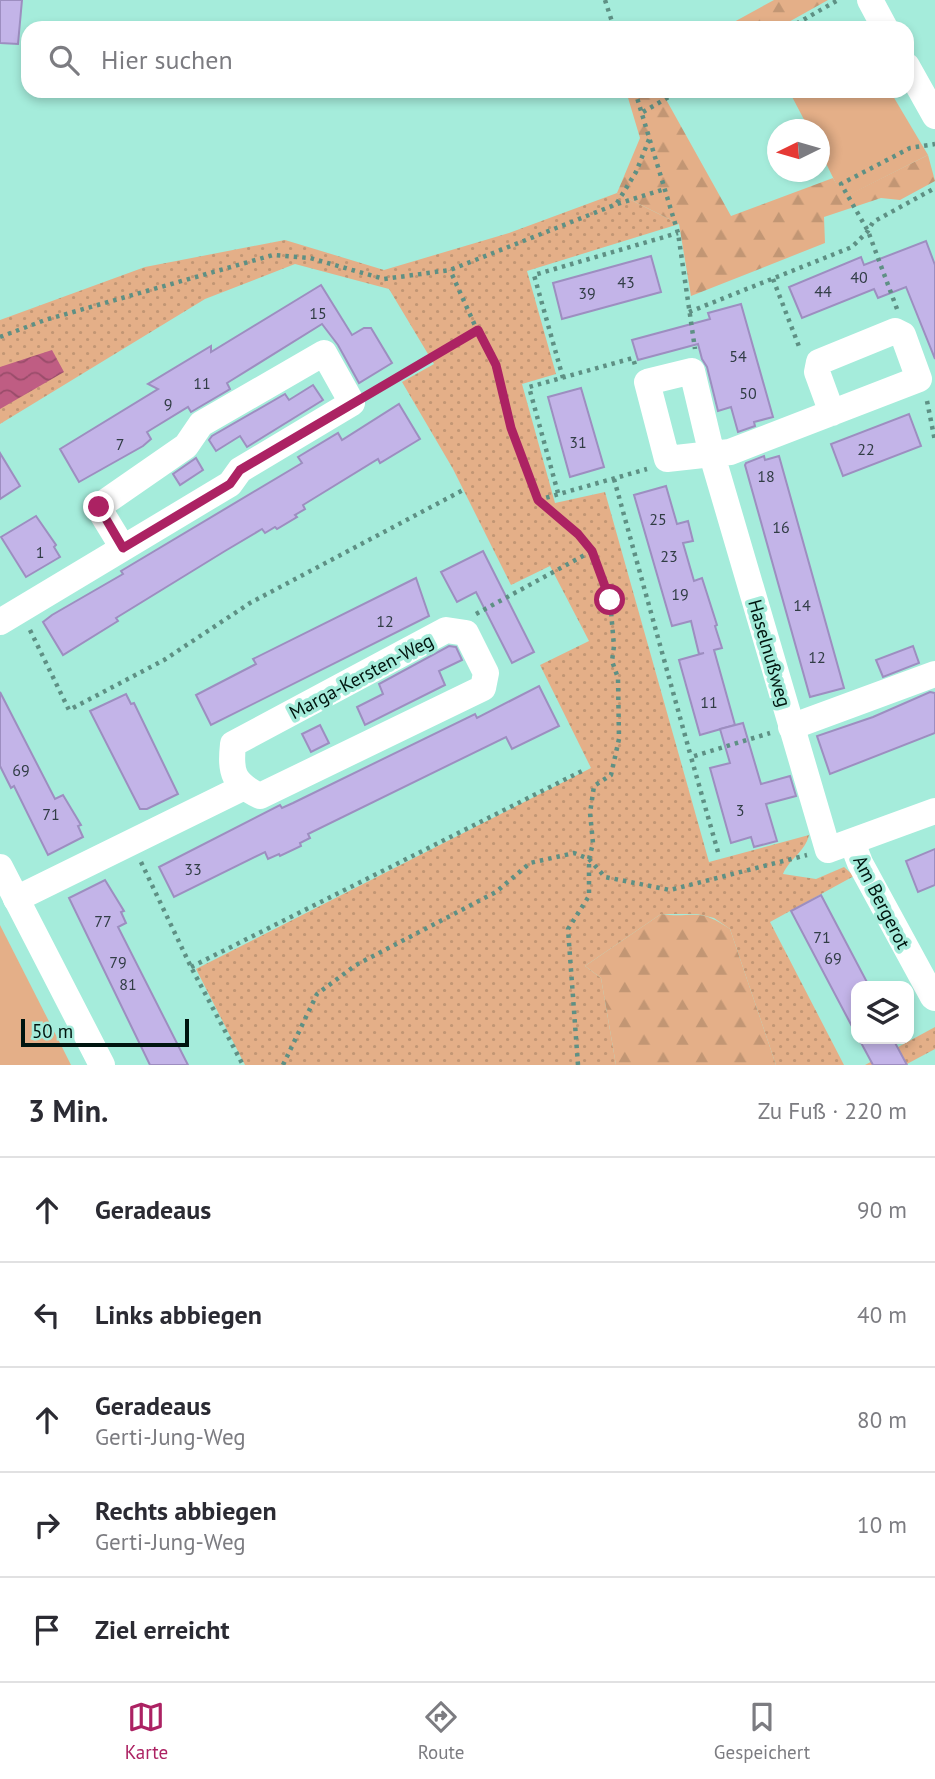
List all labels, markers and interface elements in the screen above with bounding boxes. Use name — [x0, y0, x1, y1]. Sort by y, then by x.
search box — [21, 21, 914, 98]
icon: search — [45, 41, 83, 79]
text: Hier suchen — [101, 43, 233, 76]
north arrow — [767, 119, 830, 182]
house number: 40 — [850, 267, 868, 287]
house number: 43 — [617, 272, 635, 292]
house number: 44 — [814, 281, 832, 301]
house number: 39 — [578, 283, 596, 303]
house number: 15 — [309, 303, 327, 323]
house number: 54 — [729, 346, 747, 366]
house number: 11 — [193, 373, 211, 393]
house number: 50 — [739, 383, 757, 403]
house number: 9 — [164, 394, 172, 414]
house number: 31 — [569, 432, 587, 452]
house number: 7 — [116, 434, 124, 454]
house number: 22 — [857, 439, 875, 459]
house number: 18 — [757, 466, 775, 486]
route end — [83, 491, 114, 522]
house number: 25 — [649, 509, 667, 529]
house number: 16 — [772, 517, 790, 537]
house number: 1 — [36, 542, 44, 562]
house number: 23 — [660, 546, 678, 566]
route start — [594, 584, 625, 615]
house number: 19 — [671, 584, 689, 604]
house number: 14 — [793, 595, 811, 615]
street label: Haselnußweg — [743, 596, 797, 710]
house number: 12 — [376, 611, 394, 631]
street label: Marga-Kersten-Weg — [285, 628, 437, 724]
house number: 12 — [808, 647, 826, 667]
house number: 11 — [700, 692, 718, 712]
house number: 69 — [12, 760, 30, 780]
house number: 3 — [736, 800, 744, 820]
house number: 71 — [42, 804, 60, 824]
street label: Am Bergerot — [848, 851, 916, 953]
house number: 33 — [184, 859, 202, 879]
house number: 77 — [94, 911, 112, 931]
house number: 71 — [813, 927, 831, 947]
house number: 69 — [824, 948, 842, 968]
house number: 79 — [109, 952, 127, 972]
house number: 81 — [119, 974, 137, 994]
map controls — [851, 981, 914, 1044]
button: layers — [851, 981, 914, 1044]
scale bar — [21, 1016, 189, 1048]
text: 50 m — [32, 1019, 73, 1043]
text: 3 Min. — [28, 1091, 108, 1130]
text: Zu Fuß · 220 m — [758, 1096, 907, 1125]
icon: ahead — [28, 1191, 66, 1229]
text: Geradeaus — [95, 1193, 211, 1226]
text: 90 m — [857, 1195, 907, 1224]
icon: left — [28, 1296, 66, 1334]
text: Links abbiegen — [95, 1298, 262, 1331]
text: 40 m — [857, 1300, 907, 1329]
text: Geradeaus — [95, 1389, 211, 1422]
icon: ahead — [28, 1401, 66, 1439]
text: 80 m — [857, 1405, 907, 1434]
text: Gerti-Jung-Weg — [95, 1422, 246, 1451]
text: Rechts abbiegen — [95, 1494, 277, 1527]
icon: right — [28, 1506, 66, 1544]
text: 10 m — [857, 1510, 907, 1539]
text: Gerti-Jung-Weg — [95, 1527, 246, 1556]
icon: arrive — [28, 1611, 66, 1649]
text: Ziel erreicht — [95, 1613, 230, 1646]
tab: Karte — [125, 1698, 168, 1764]
tab: Route — [418, 1698, 464, 1764]
tab: Gespeichert — [714, 1698, 810, 1764]

